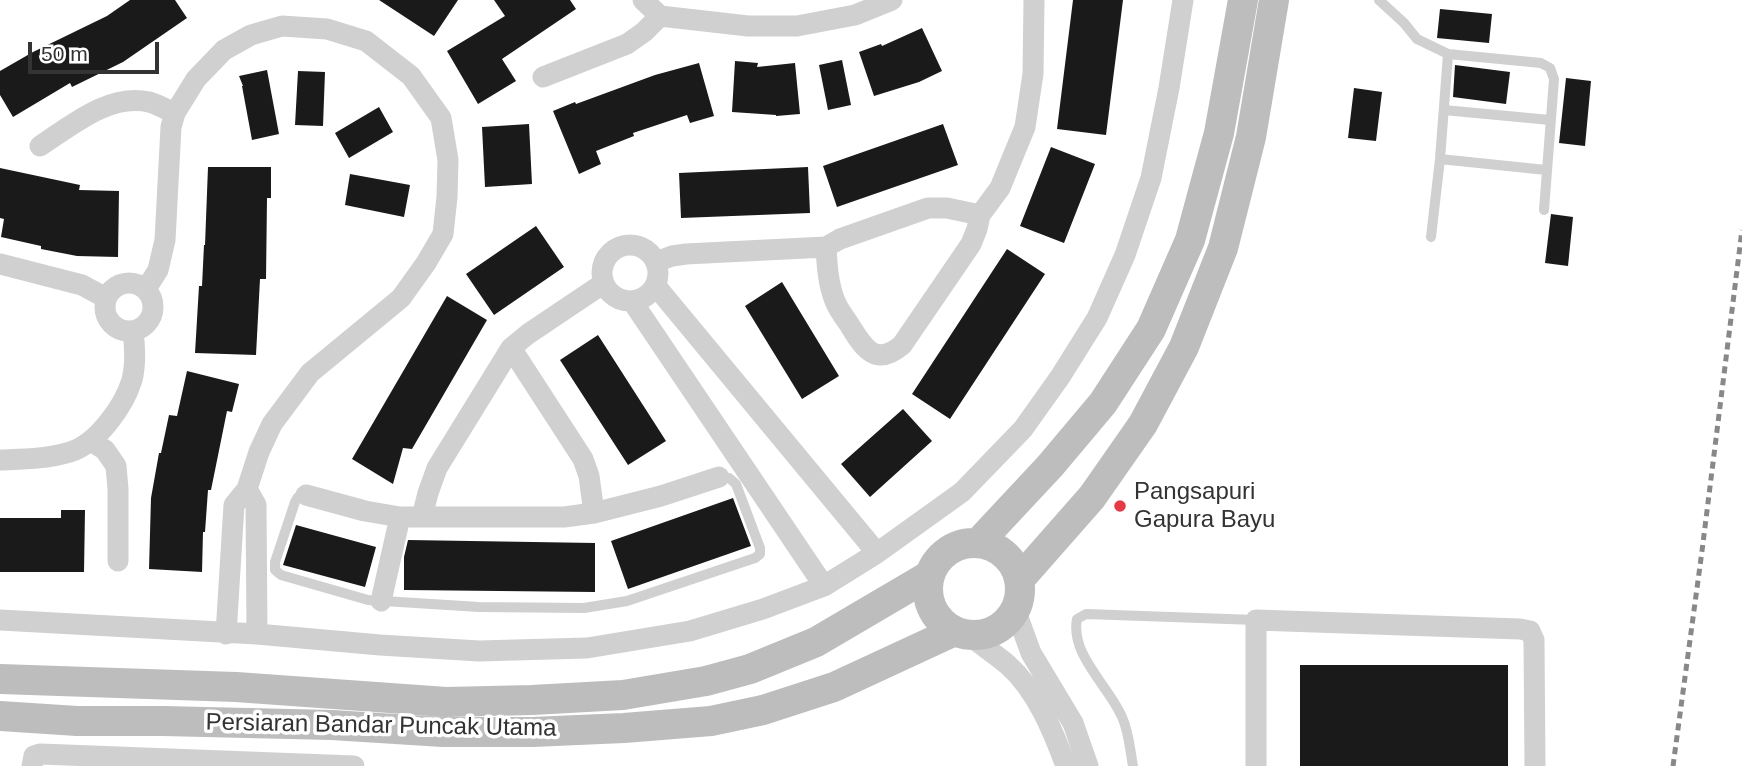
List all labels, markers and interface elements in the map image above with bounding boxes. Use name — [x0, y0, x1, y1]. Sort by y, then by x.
scale bar — [32, 28, 163, 72]
text: 50 m — [41, 42, 88, 65]
place label: Pangsapuri Gapura Bayu — [1134, 478, 1275, 534]
marker: Pangsapuri Gapura Bayu — [1112, 498, 1128, 514]
street label: Persiaran Bandar Puncak Utama — [205, 709, 557, 743]

